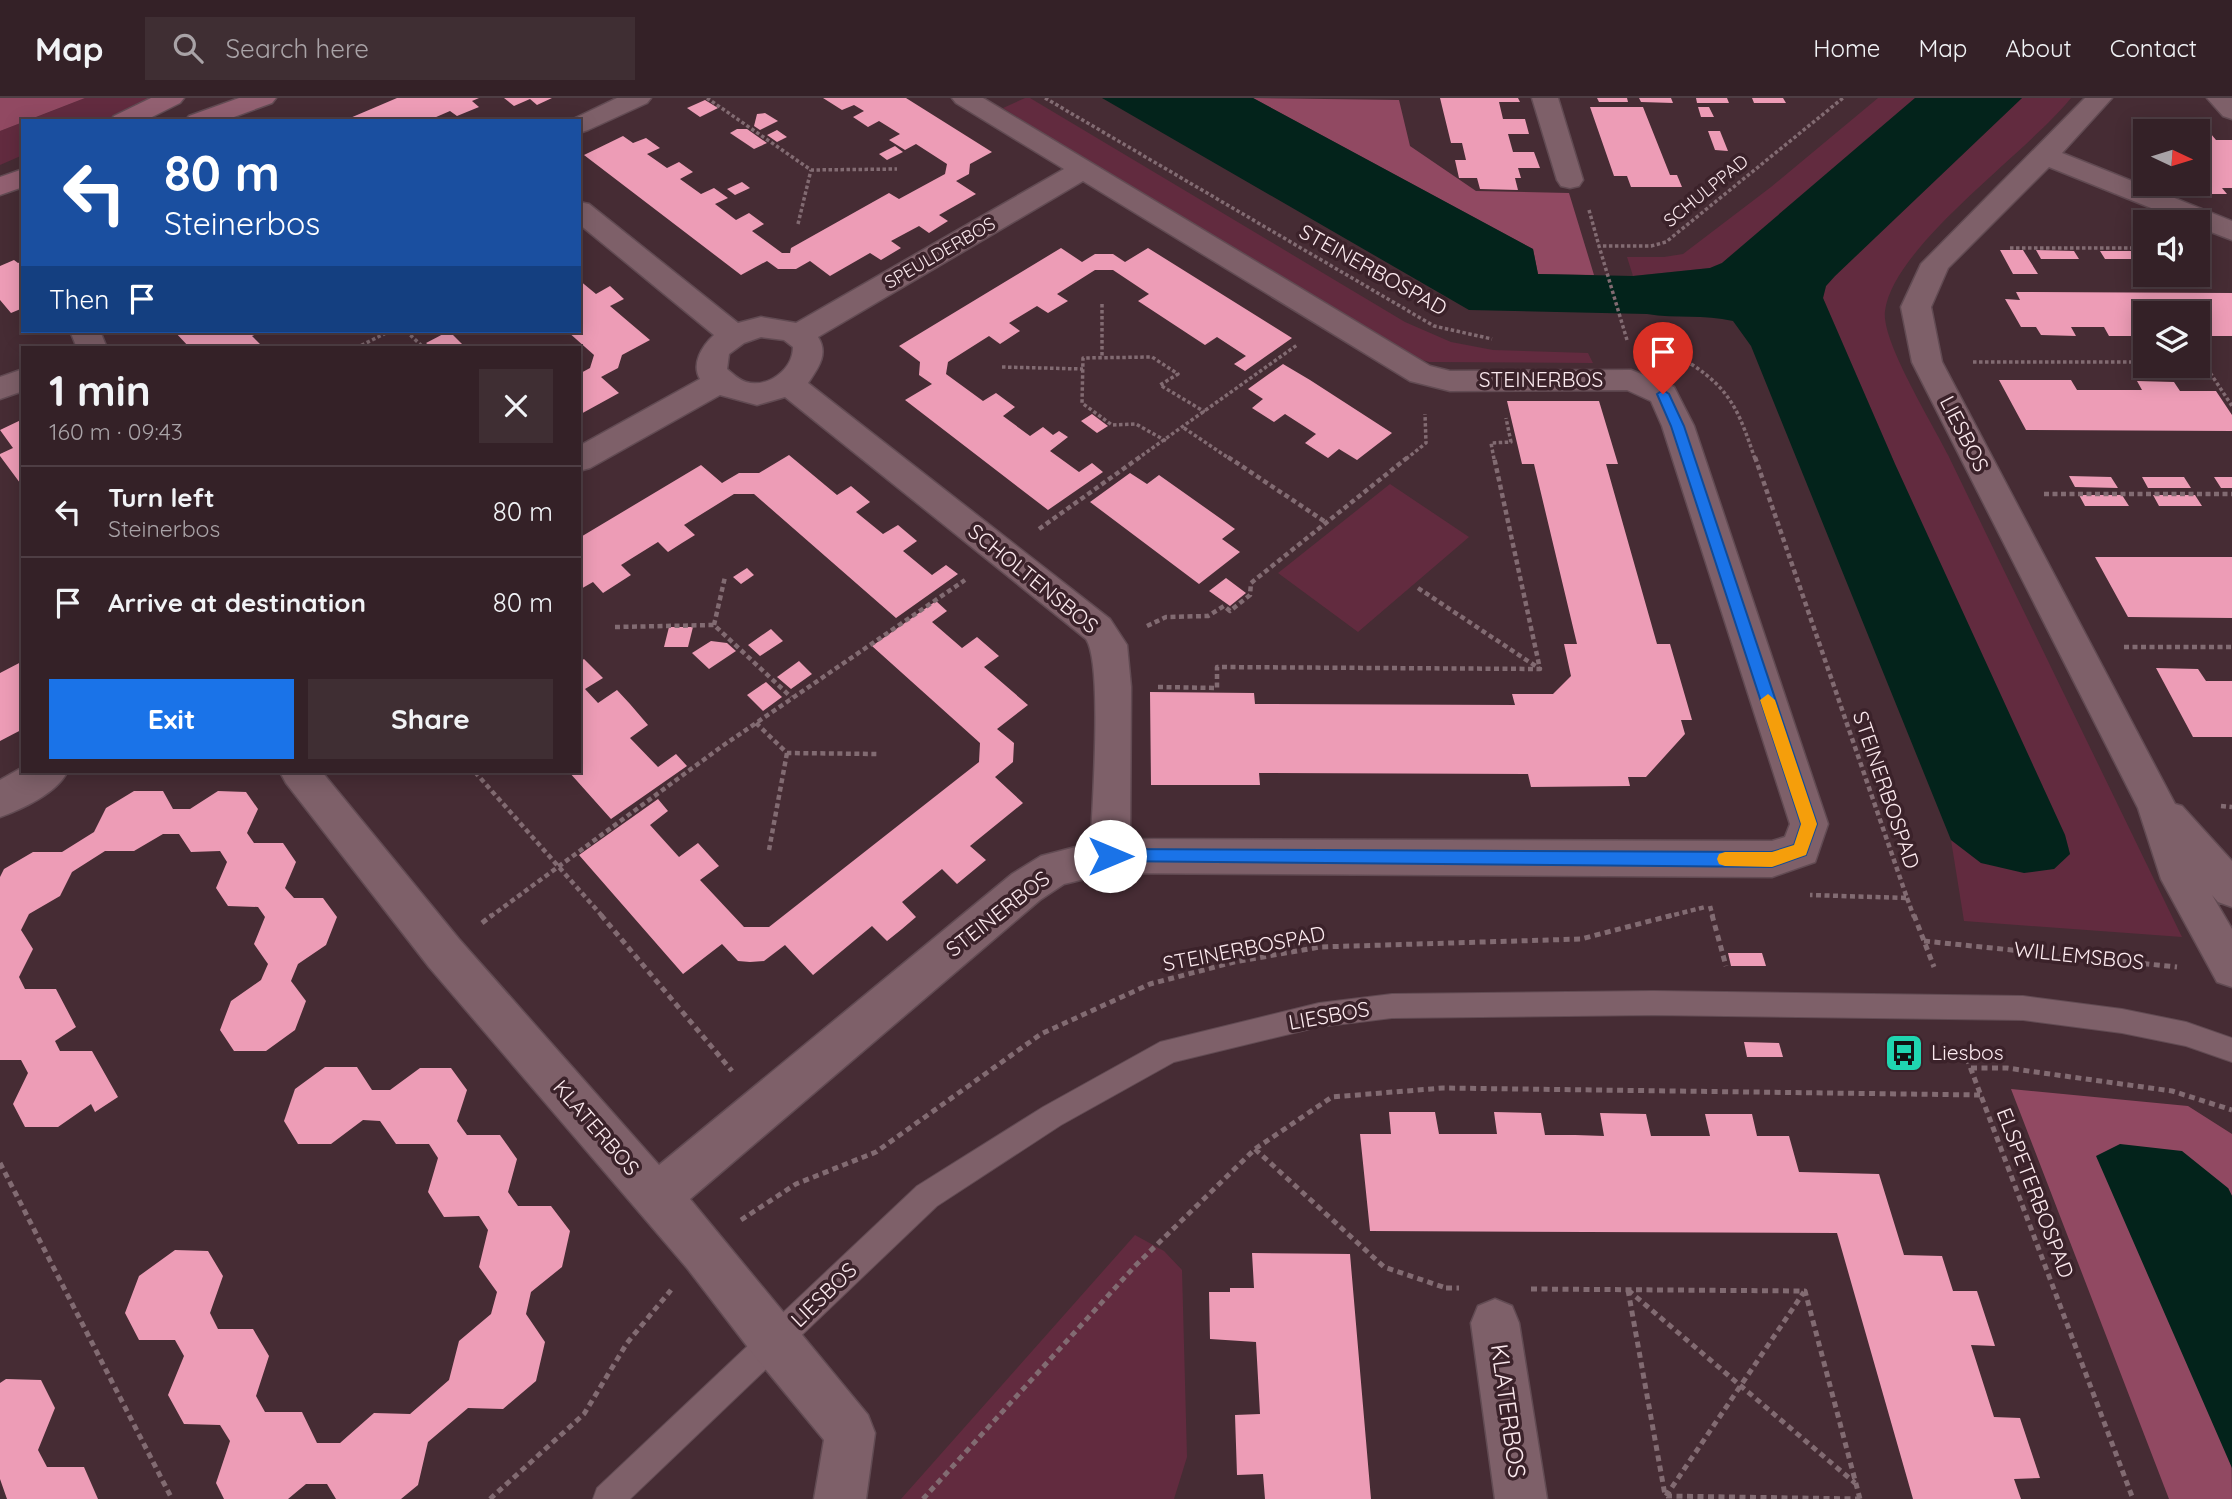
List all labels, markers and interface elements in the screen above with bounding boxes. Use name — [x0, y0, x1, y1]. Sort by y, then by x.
search box — [145, 17, 635, 80]
text: Map — [35, 28, 103, 69]
icon: search — [169, 29, 207, 67]
text: Search here — [225, 32, 369, 65]
text: Home — [1813, 33, 1880, 63]
text: Map — [1918, 33, 1967, 63]
text: About — [2005, 33, 2072, 63]
text: Contact — [2110, 33, 2197, 63]
north arrow — [2133, 119, 2210, 196]
map controls — [2133, 119, 2210, 378]
text: 80 m — [164, 142, 280, 203]
icon: left — [49, 147, 140, 238]
street label: SCHULPPAD — [1659, 149, 1753, 232]
text: Steinerbos — [164, 203, 320, 243]
button: sound — [2133, 210, 2210, 287]
street label: SPEULDERBOS — [880, 212, 999, 294]
street label: STEINERBOSPAD — [1295, 218, 1452, 320]
icon: arrive — [123, 280, 161, 318]
text: Then — [49, 283, 109, 316]
button: layers — [2133, 301, 2210, 378]
pin — [1633, 322, 1693, 394]
icon: arrive — [1644, 333, 1682, 371]
text: 1 min — [49, 364, 151, 417]
street label: STEINERBOS — [1479, 366, 1603, 392]
button: close — [479, 369, 553, 443]
street label: LIESBOS — [1935, 391, 1995, 476]
text: 160 m · 09:43 — [49, 417, 183, 446]
text: Turn left — [108, 481, 215, 514]
icon: left — [49, 493, 87, 531]
text: 80 m — [493, 495, 553, 528]
text: Steinerbos — [108, 514, 220, 543]
street label: SCHOLTENSBOS — [963, 518, 1104, 639]
icon: arrive — [49, 584, 87, 622]
text: Arrive at destination — [108, 586, 366, 619]
text: 80 m — [493, 586, 553, 619]
button: Exit — [49, 679, 294, 759]
button: Share — [308, 679, 553, 759]
street label: STEINERBOSPAD — [1848, 707, 1926, 872]
position arrow — [1073, 819, 1147, 893]
street label: STEINERBOS — [940, 865, 1054, 962]
street label: STEINERBOSPAD — [1160, 920, 1327, 977]
street label: WILLEMSBOS — [2013, 935, 2145, 975]
street label: LIESBOS — [1286, 995, 1371, 1035]
bus stop icon: Liesbos — [1883, 1032, 1925, 1074]
place label: Liesbos — [1931, 1039, 2004, 1065]
street label: KLATERBOS — [548, 1074, 645, 1180]
street label: ELSPETERBOSPAD — [1992, 1104, 2080, 1281]
street label: LIESBOS — [785, 1257, 862, 1332]
street label: KLATERBOS — [1485, 1342, 1533, 1480]

